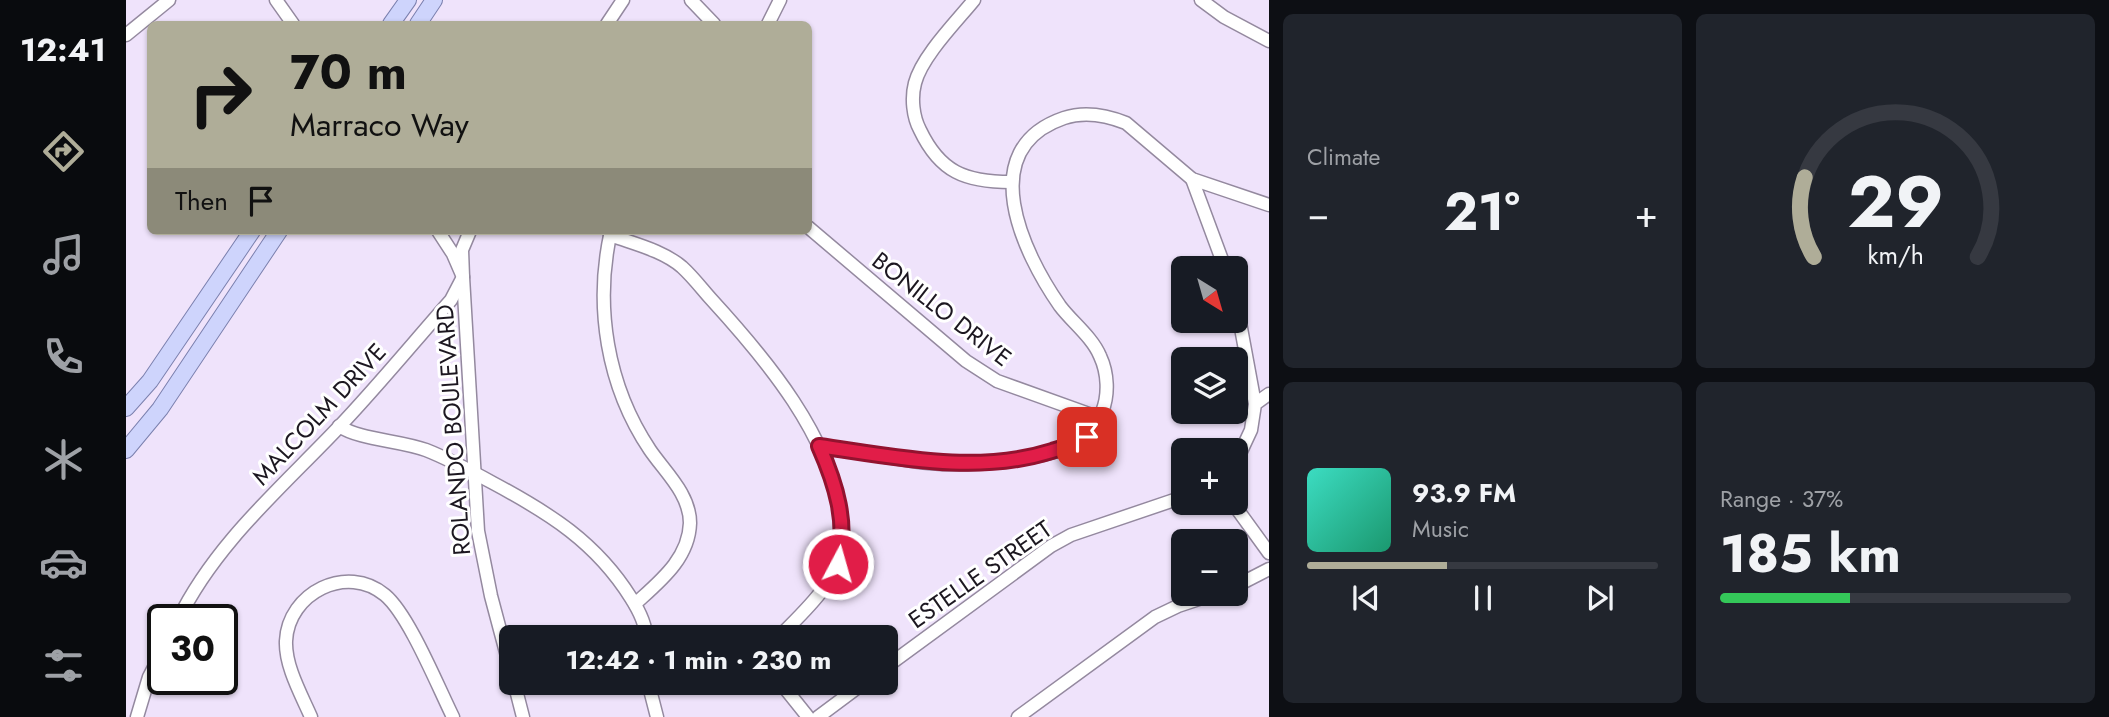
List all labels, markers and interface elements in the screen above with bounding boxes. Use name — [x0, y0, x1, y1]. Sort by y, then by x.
text: 12:41 — [20, 27, 106, 73]
text: 70 m — [290, 37, 407, 107]
icon: right — [175, 49, 266, 140]
text: Marraco Way — [290, 102, 469, 148]
icon: directions — [39, 127, 88, 176]
text: Climate — [1307, 140, 1380, 174]
text: 29 — [1847, 149, 1944, 254]
text: 21° — [1444, 174, 1520, 250]
text: Then — [175, 182, 228, 220]
icon: arrive — [242, 182, 280, 220]
text: − — [1307, 186, 1329, 241]
text: + — [1635, 186, 1658, 241]
icon: music — [39, 230, 88, 279]
text: km/h — [1867, 237, 1924, 273]
street label: BONILLO DRIVE — [865, 243, 1019, 375]
north arrow — [1171, 256, 1248, 332]
map controls — [1171, 256, 1248, 606]
street label: ROLANDO BOULEVARD — [427, 303, 479, 557]
icon: phone — [39, 332, 88, 381]
street label: MALCOLM DRIVE — [244, 335, 394, 493]
button: layers — [1171, 347, 1248, 424]
pin — [1057, 407, 1117, 467]
icon: arrive — [1068, 418, 1106, 456]
icon: climate — [39, 435, 88, 484]
button: + — [1171, 438, 1248, 515]
text: 93.9 FM — [1412, 474, 1516, 512]
text: Range · 37% — [1720, 482, 1843, 516]
street label: ESTELLE STREET — [901, 511, 1059, 637]
text: Music — [1412, 512, 1469, 546]
text: 185 km — [1720, 516, 1901, 592]
position arrow — [801, 527, 875, 601]
button: − — [1171, 529, 1248, 606]
icon: car — [39, 538, 88, 587]
icon: previous — [1347, 579, 1385, 617]
icon: pause — [1464, 579, 1502, 617]
icon: next — [1581, 579, 1619, 617]
speed limit sign: 30 — [147, 604, 238, 695]
icon: filters — [39, 641, 88, 690]
text: 12:42 · 1 min · 230 m — [566, 641, 831, 679]

